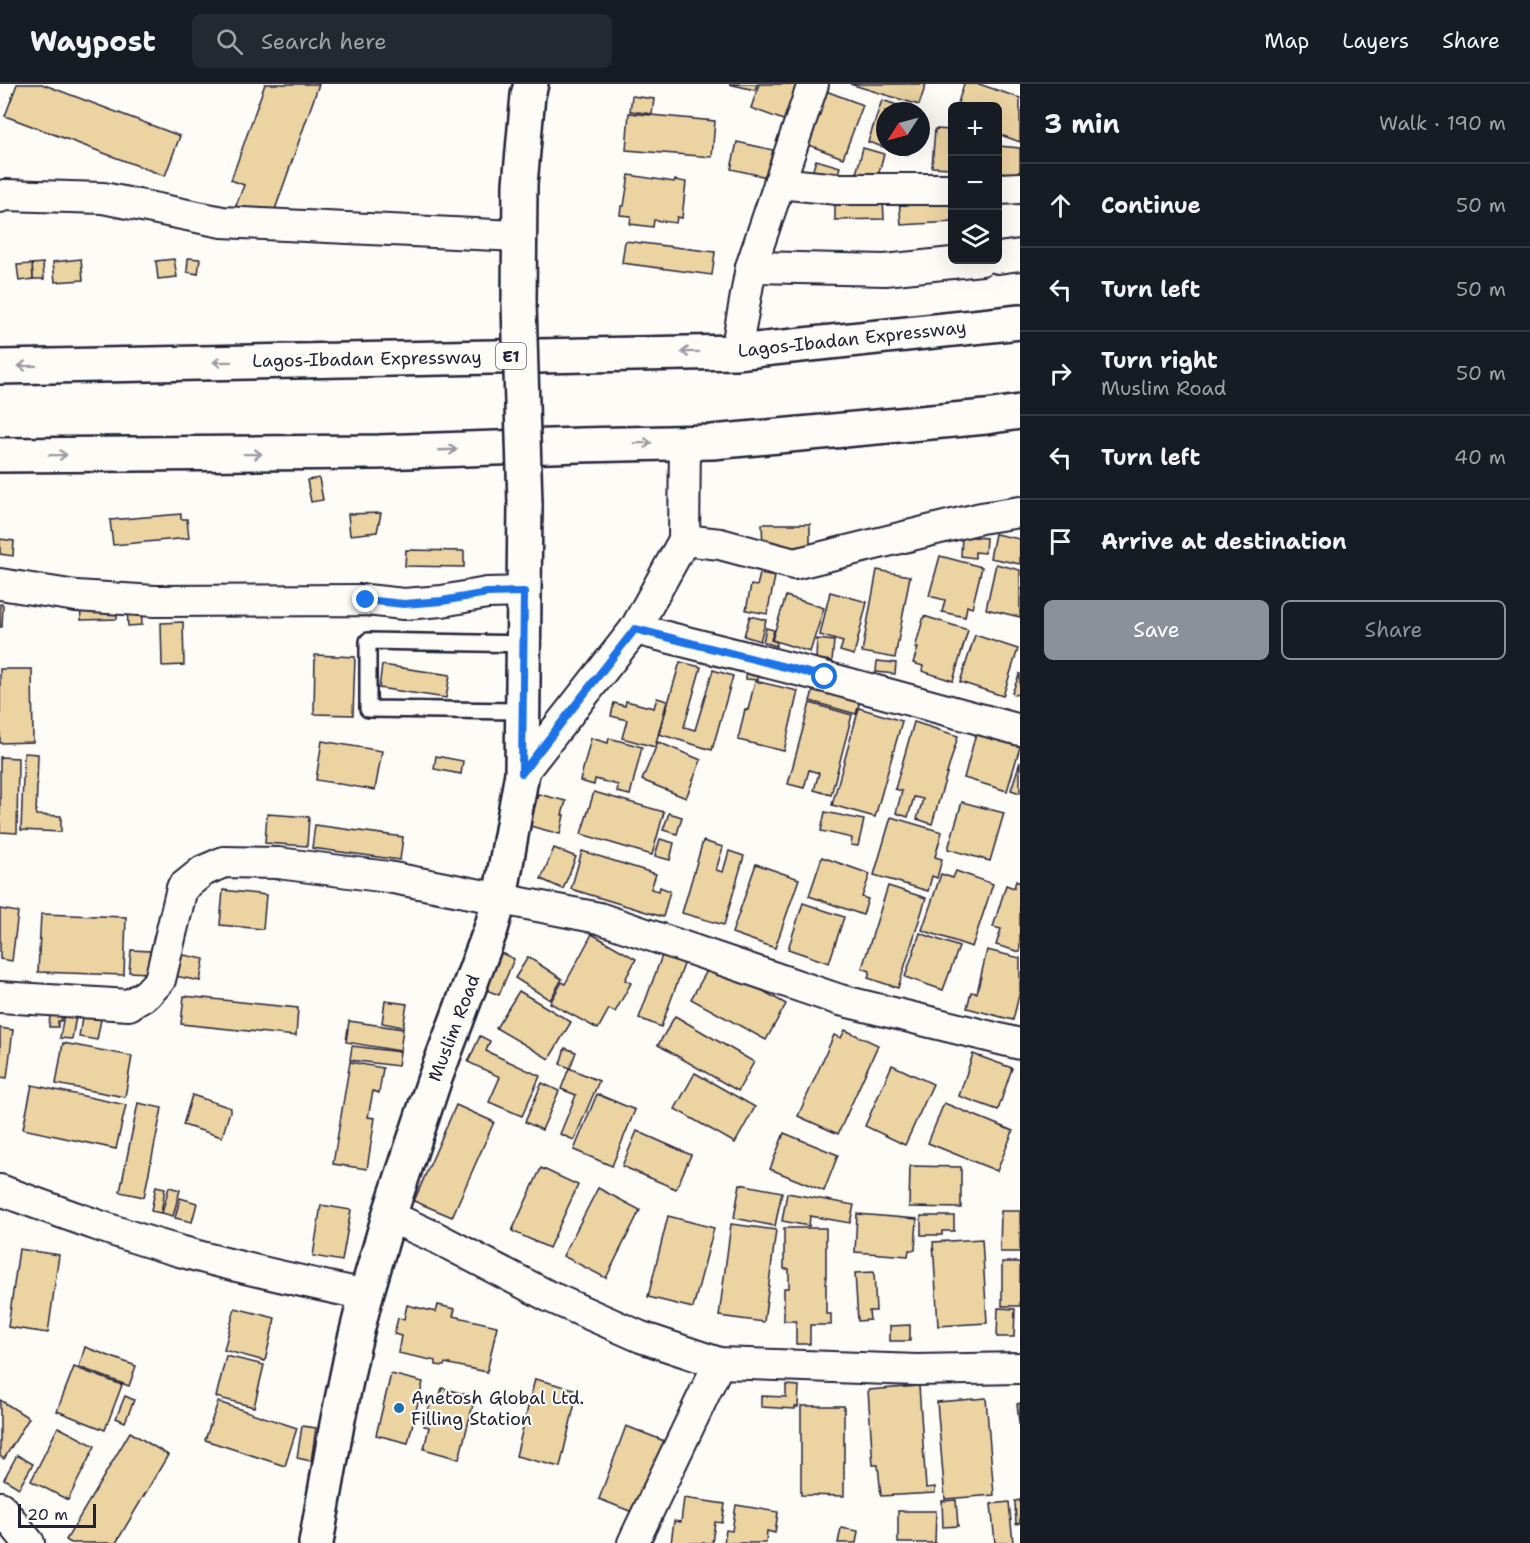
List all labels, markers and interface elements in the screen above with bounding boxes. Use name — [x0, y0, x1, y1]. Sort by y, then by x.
search box — [192, 14, 612, 68]
text: Waypost — [30, 22, 156, 60]
icon: search — [213, 25, 246, 58]
text: Search here — [261, 27, 387, 56]
text: Map — [1264, 27, 1309, 55]
text: Layers — [1342, 27, 1409, 55]
text: Share — [1442, 27, 1500, 55]
north arrow — [876, 102, 930, 156]
map controls — [948, 102, 1002, 264]
button: + — [948, 102, 1002, 156]
text: 3 min — [1044, 106, 1120, 141]
text: Walk · 190 m — [1379, 110, 1506, 136]
button: − — [948, 156, 1002, 210]
icon: ahead — [1044, 189, 1077, 222]
text: Continue — [1101, 191, 1201, 220]
text: 50 m — [1456, 192, 1506, 218]
button: layers — [948, 210, 1002, 264]
icon: left — [1044, 273, 1077, 306]
text: Turn left — [1101, 275, 1200, 304]
text: 50 m — [1456, 276, 1506, 302]
street label: Lagos-Ibadan Expressway — [737, 315, 967, 363]
road number: E1 — [496, 343, 526, 369]
street label: Lagos-Ibadan Expressway — [252, 345, 482, 373]
text: Turn right — [1101, 346, 1218, 375]
one-way arrow — [681, 347, 701, 358]
one-way arrow — [213, 356, 233, 368]
icon: right — [1044, 357, 1077, 390]
text: 50 m — [1456, 360, 1506, 386]
one-way arrow — [18, 361, 38, 372]
text: Muslim Road — [1101, 375, 1226, 401]
one-way arrow — [633, 437, 653, 449]
icon: left — [1044, 441, 1077, 474]
text: Turn left — [1101, 443, 1200, 472]
one-way arrow — [438, 444, 458, 455]
text: 40 m — [1454, 444, 1506, 470]
one-way arrow — [243, 448, 263, 460]
one-way arrow — [48, 449, 68, 461]
icon: arrive — [1044, 525, 1077, 558]
text: Arrive at destination — [1101, 527, 1347, 556]
route end — [352, 586, 378, 612]
button: Save — [1044, 600, 1269, 660]
button: Share — [1281, 600, 1506, 660]
route start — [811, 663, 837, 689]
street label: Muslim Road — [423, 971, 485, 1085]
place label: Anetosh Global Ltd. Filling Station — [411, 1386, 584, 1431]
marker: Anetosh Global Ltd. Filling Station — [392, 1401, 406, 1415]
scale bar — [18, 1501, 96, 1528]
text: 20 m — [27, 1504, 68, 1525]

